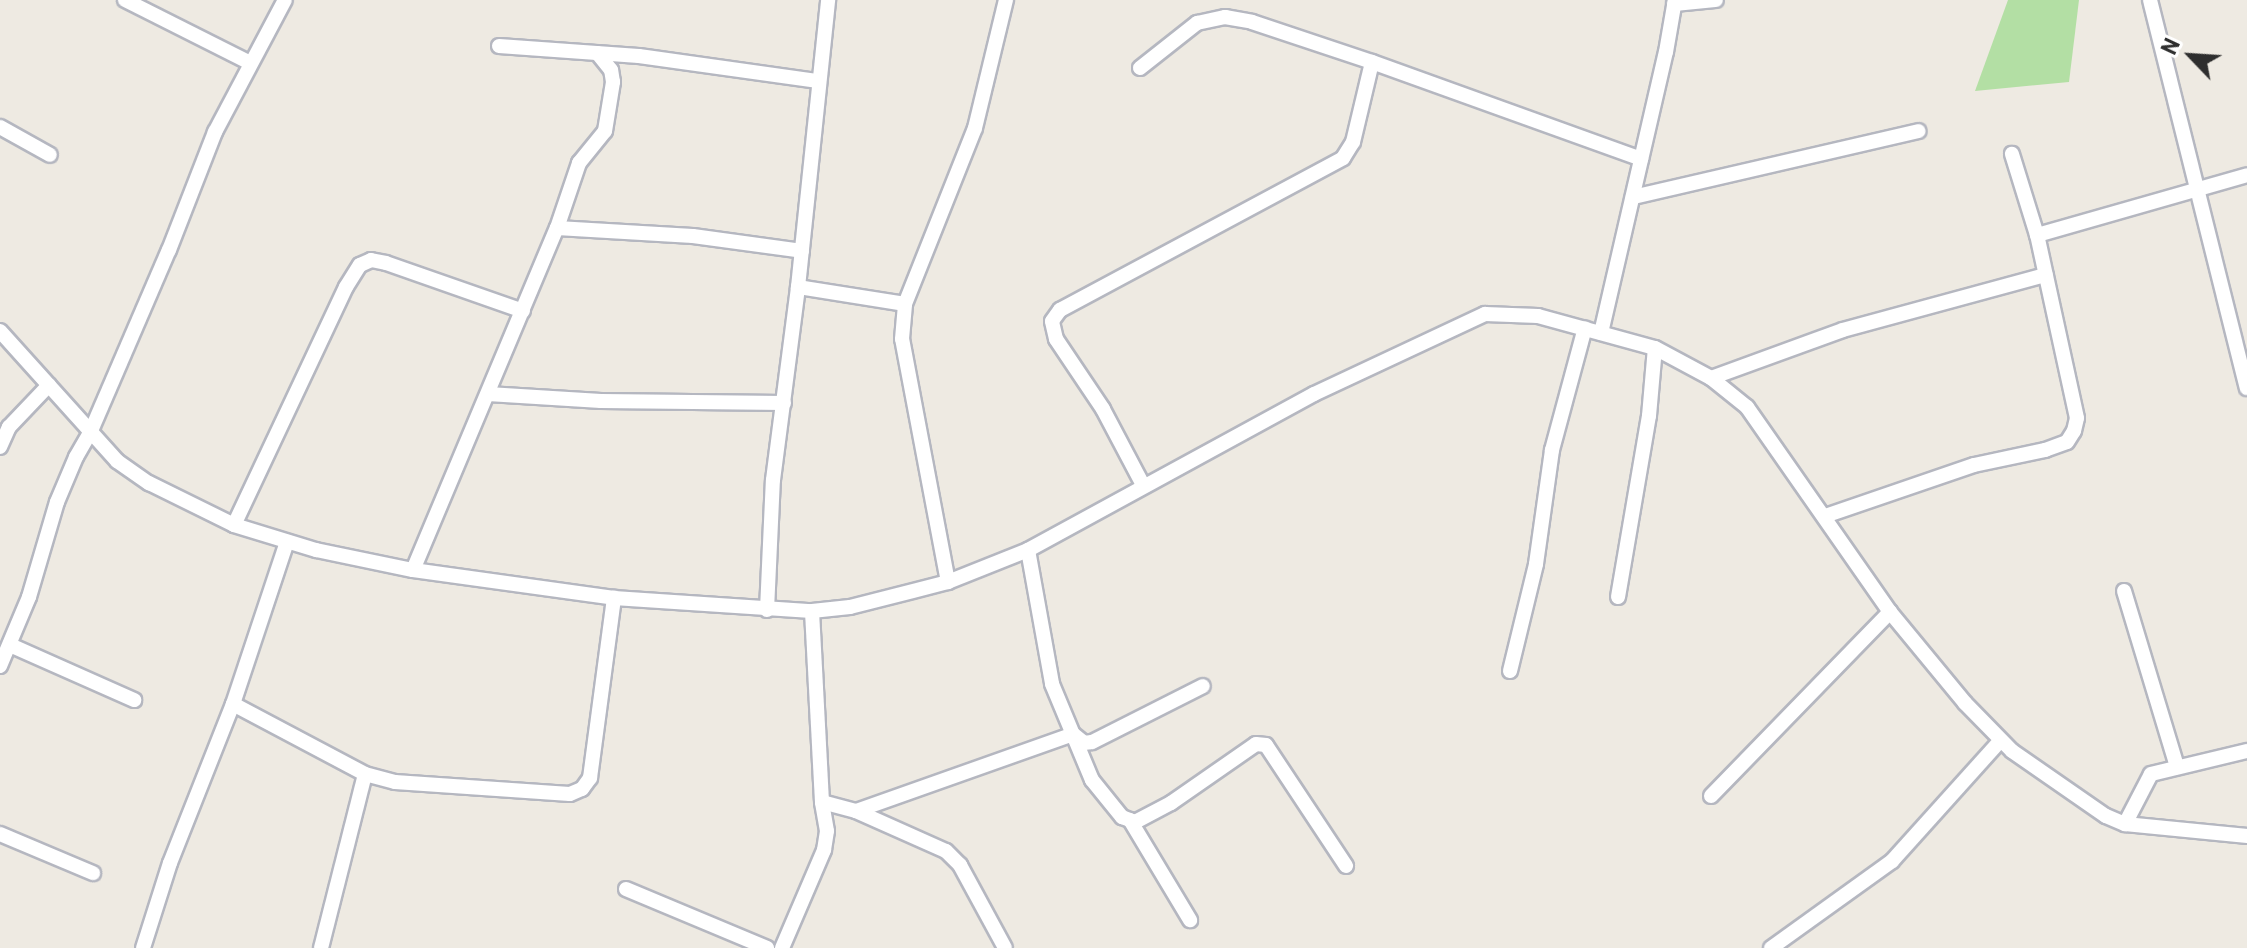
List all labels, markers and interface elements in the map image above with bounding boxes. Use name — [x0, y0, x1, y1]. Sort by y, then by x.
north arrow — [2151, 16, 2231, 96]
text: N — [2154, 34, 2184, 58]

